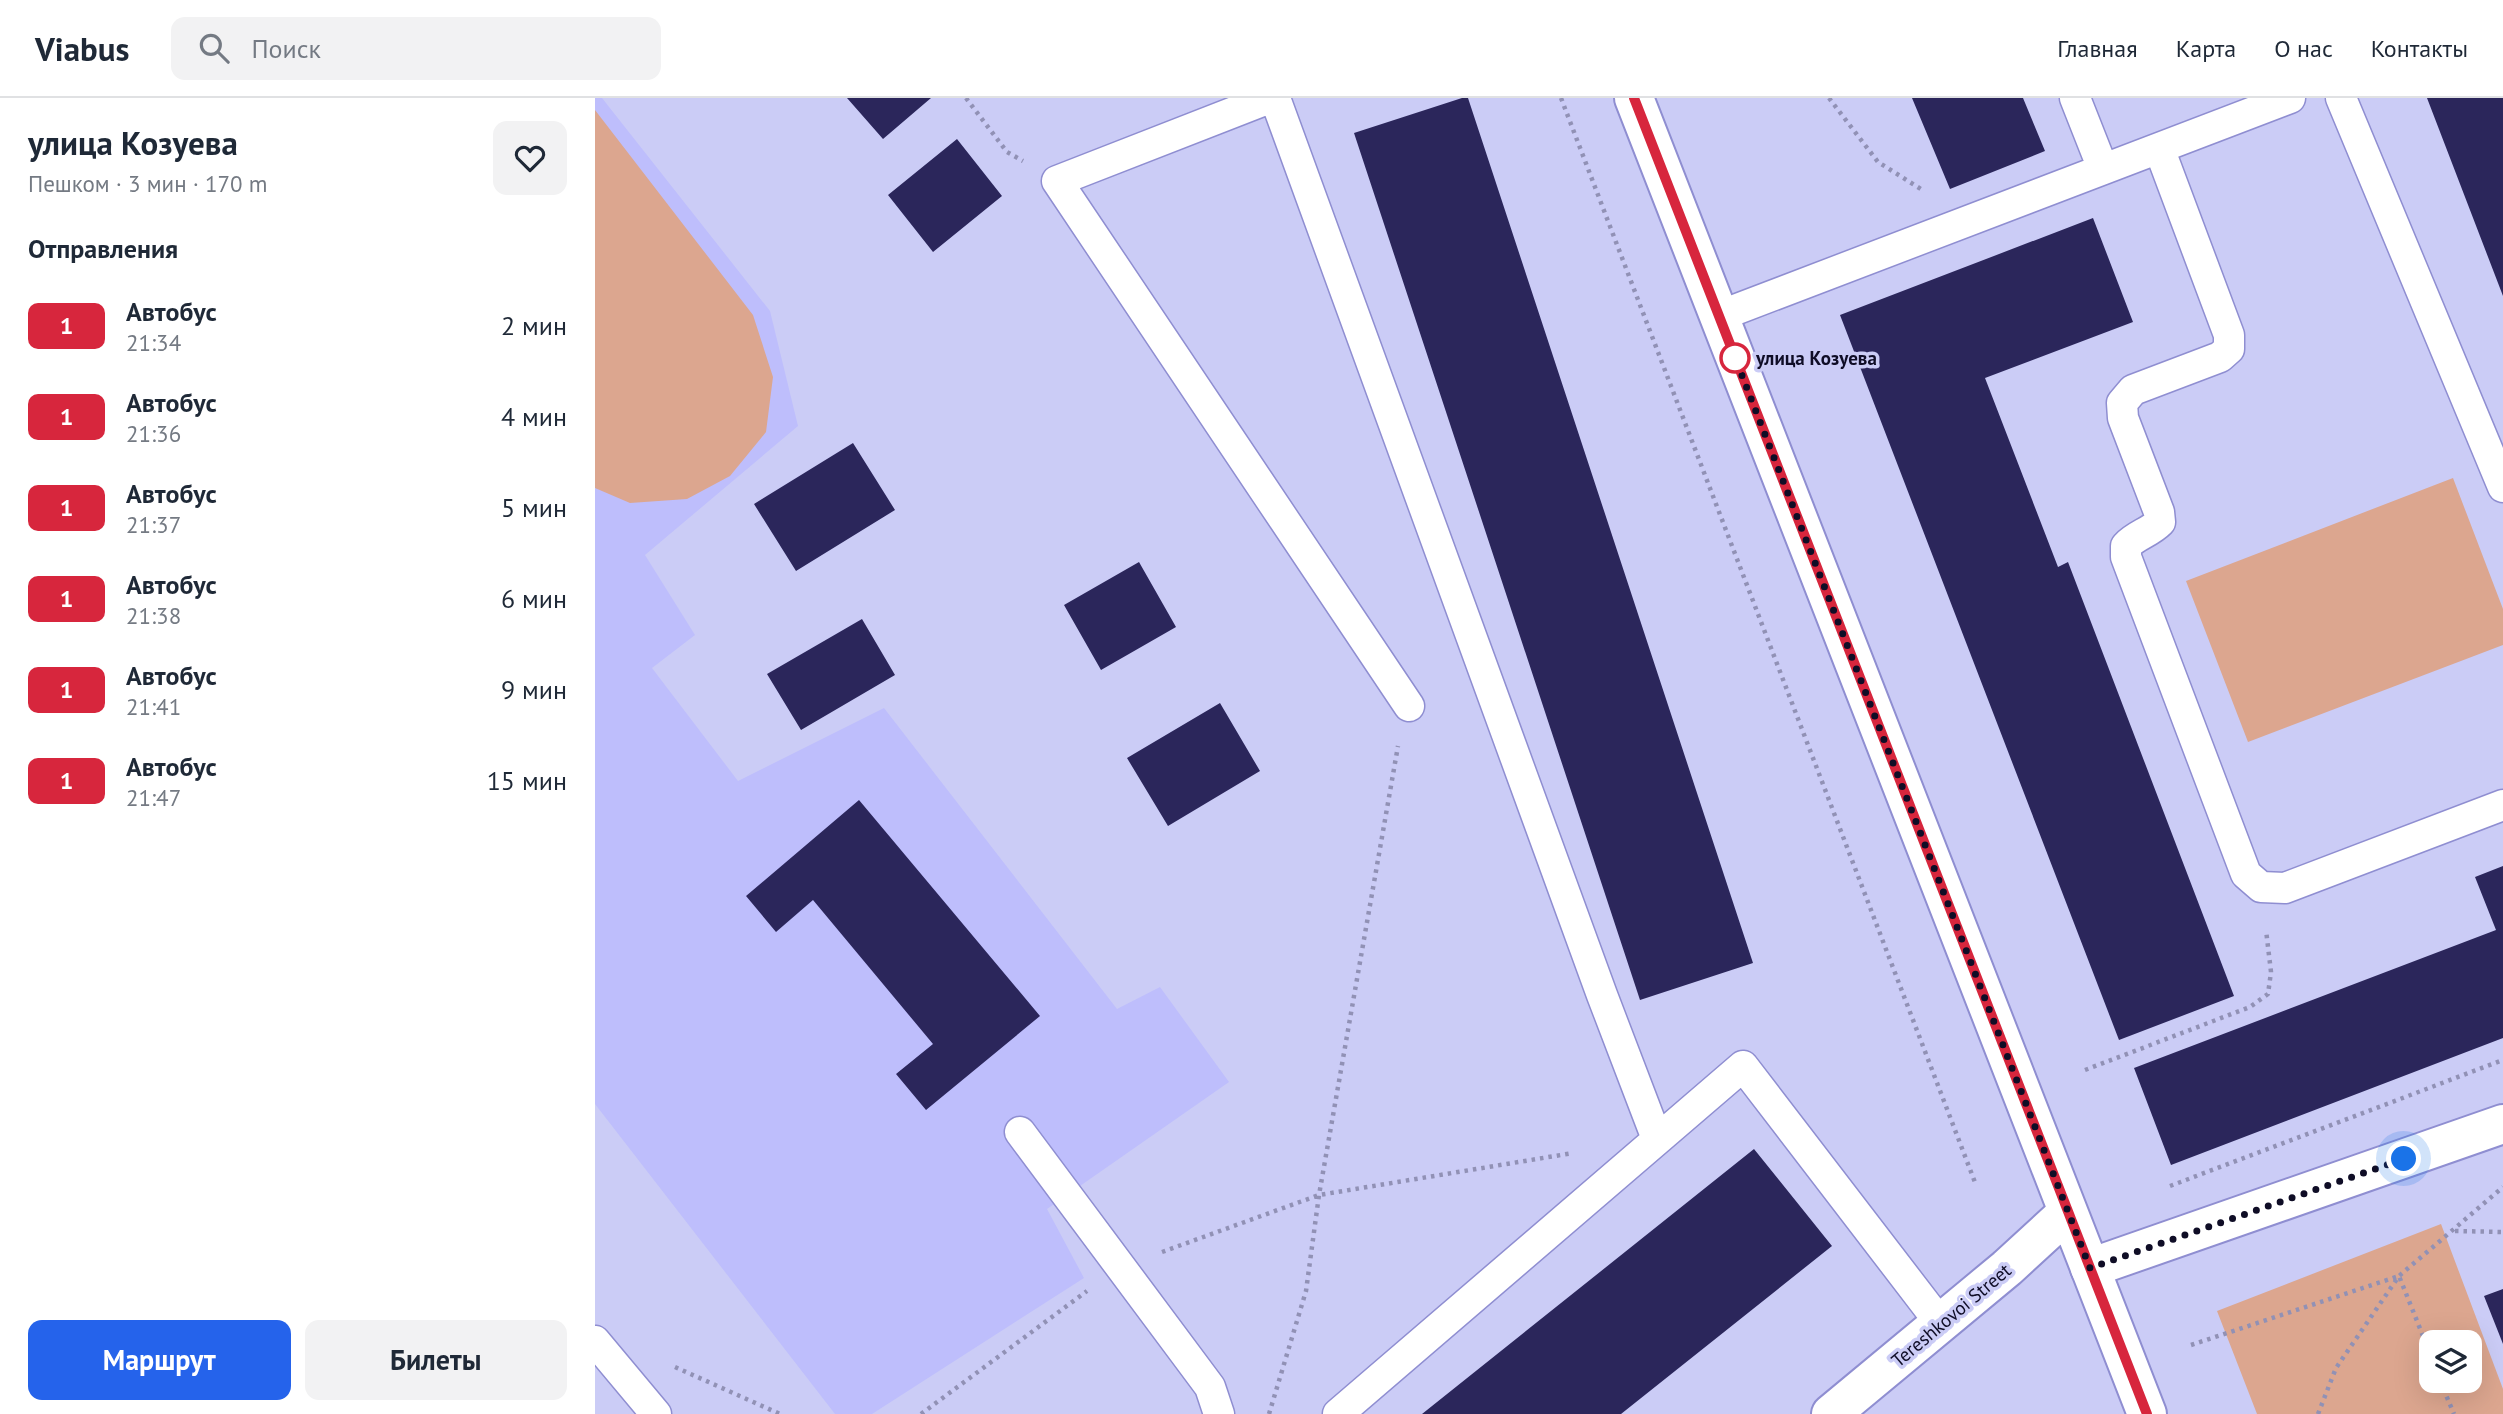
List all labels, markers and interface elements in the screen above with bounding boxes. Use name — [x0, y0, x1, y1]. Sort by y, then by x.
search box — [171, 17, 661, 80]
text: Viabus — [35, 27, 129, 70]
icon: search — [195, 29, 233, 67]
text: Поиск — [251, 32, 321, 65]
text: Главная — [2057, 33, 2138, 64]
text: Карта — [2176, 33, 2236, 64]
text: О нас — [2274, 33, 2333, 64]
text: Контакты — [2371, 33, 2468, 64]
text: улица Козуева — [28, 121, 238, 164]
button: heart — [493, 121, 567, 195]
text: Пешком · 3 мин · 170 m — [28, 169, 267, 198]
text: Отправления — [28, 232, 178, 265]
text: Автобус — [126, 295, 217, 328]
text: 2 мин — [501, 309, 567, 342]
text: 1 — [60, 310, 73, 341]
text: 21:34 — [126, 328, 181, 357]
marker: улица Козуева — [1720, 343, 1750, 373]
place label: улица Козуева — [1755, 346, 1877, 370]
text: Автобус — [126, 386, 217, 419]
text: 4 мин — [501, 400, 567, 433]
text: 1 — [60, 401, 73, 432]
text: 21:36 — [126, 419, 181, 448]
text: Автобус — [126, 477, 217, 510]
text: 5 мин — [501, 491, 567, 524]
text: 1 — [60, 492, 73, 523]
text: 21:37 — [126, 510, 181, 539]
text: Автобус — [126, 568, 217, 601]
text: 6 мин — [501, 582, 567, 615]
text: 1 — [60, 583, 73, 614]
text: 21:38 — [126, 601, 181, 630]
text: Автобус — [126, 659, 217, 692]
text: 9 мин — [501, 673, 567, 706]
text: 1 — [60, 674, 73, 705]
text: 21:41 — [126, 692, 181, 721]
text: Автобус — [126, 750, 217, 783]
text: 15 мин — [487, 764, 567, 797]
text: 1 — [60, 765, 73, 796]
text: 21:47 — [126, 783, 181, 812]
your location — [2386, 1141, 2421, 1176]
street label: Tereshkovoi Street — [1886, 1258, 2016, 1372]
button: Маршрут — [28, 1320, 291, 1400]
button: Билеты — [305, 1320, 567, 1400]
map controls — [2419, 1330, 2482, 1393]
button: layers — [2419, 1330, 2482, 1393]

